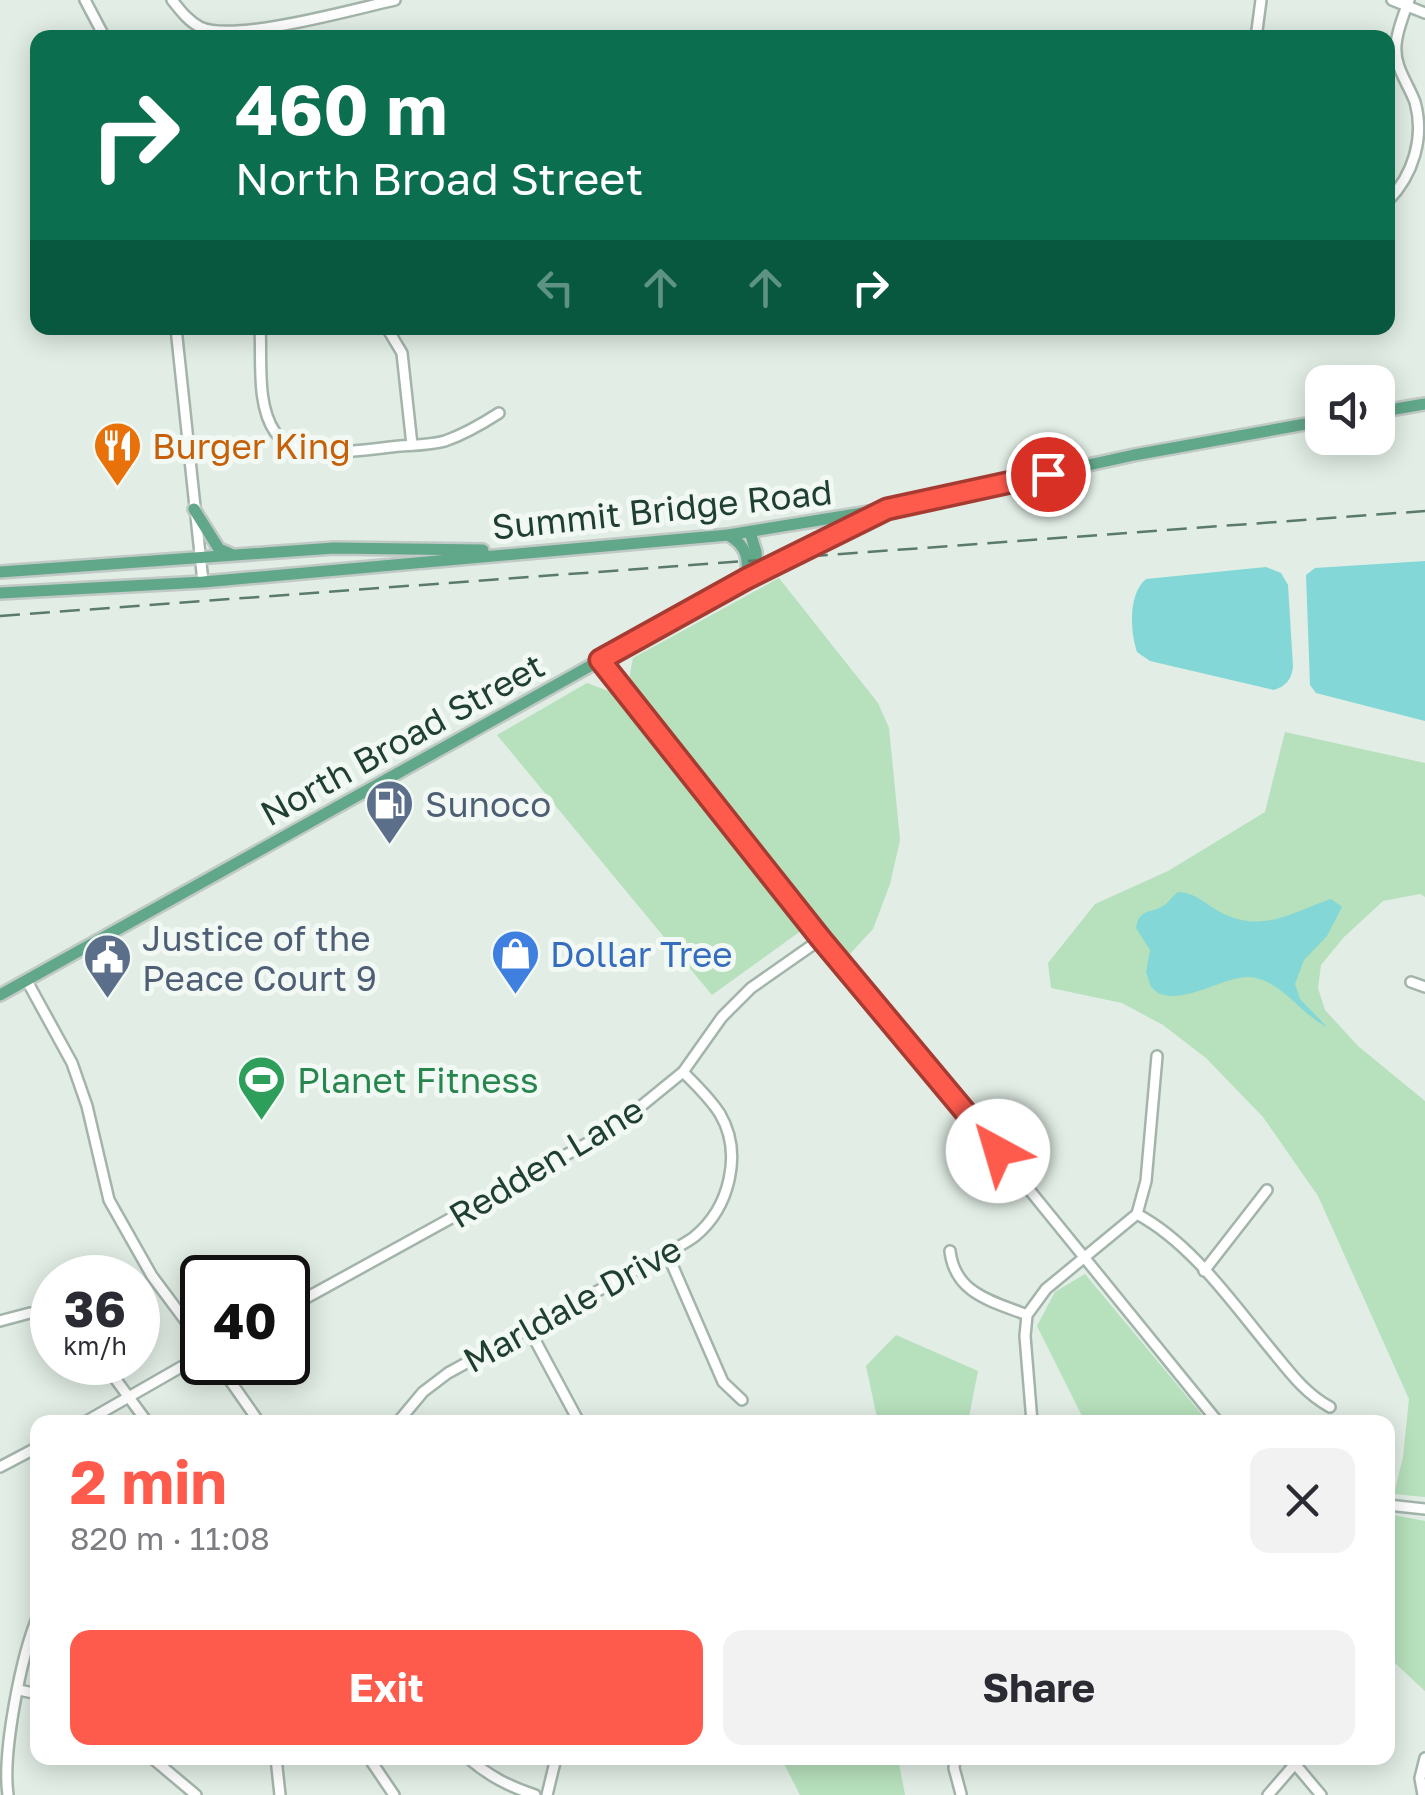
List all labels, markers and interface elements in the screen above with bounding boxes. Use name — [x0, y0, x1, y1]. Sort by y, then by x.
text: 460 m — [235, 66, 447, 150]
icon: right — [70, 70, 200, 200]
text: North Broad Street — [235, 151, 643, 205]
icon: left — [528, 260, 583, 315]
icon: ahead — [633, 260, 688, 315]
icon: ahead — [738, 260, 793, 315]
icon: right — [843, 260, 898, 315]
map controls — [1305, 365, 1395, 455]
button: sound — [1305, 365, 1395, 455]
restaurant icon: Burger King — [91, 420, 143, 488]
place label: Burger King — [152, 425, 351, 467]
pin — [1006, 432, 1091, 517]
icon: arrive — [1021, 447, 1076, 502]
street label: Summit Bridge Road — [490, 470, 834, 548]
street label: North Broad Street — [253, 644, 551, 834]
fuel station icon: Sunoco — [364, 778, 416, 846]
place label: Sunoco — [425, 783, 551, 825]
place label: Justice of the Peace Court 9 — [142, 917, 377, 999]
shop icon: Dollar Tree — [489, 928, 541, 996]
public building icon: Justice of the Peace Court 9 — [81, 932, 133, 1000]
place label: Dollar Tree — [550, 933, 733, 975]
sports icon: Planet Fitness — [236, 1054, 288, 1122]
place label: Planet Fitness — [297, 1059, 539, 1101]
street label: Redden Lane — [441, 1088, 651, 1236]
position arrow — [946, 1099, 1050, 1203]
street label: Marldale Drive — [456, 1227, 688, 1381]
speed limit sign: 40 — [180, 1255, 310, 1385]
text: 36 — [64, 1278, 126, 1338]
text: km/h — [63, 1330, 127, 1361]
text: 2 min — [70, 1445, 227, 1517]
button: close — [1250, 1448, 1355, 1553]
text: 820 m · 11:08 — [70, 1519, 270, 1557]
button: Exit — [70, 1630, 703, 1745]
button: Share — [723, 1630, 1355, 1745]

